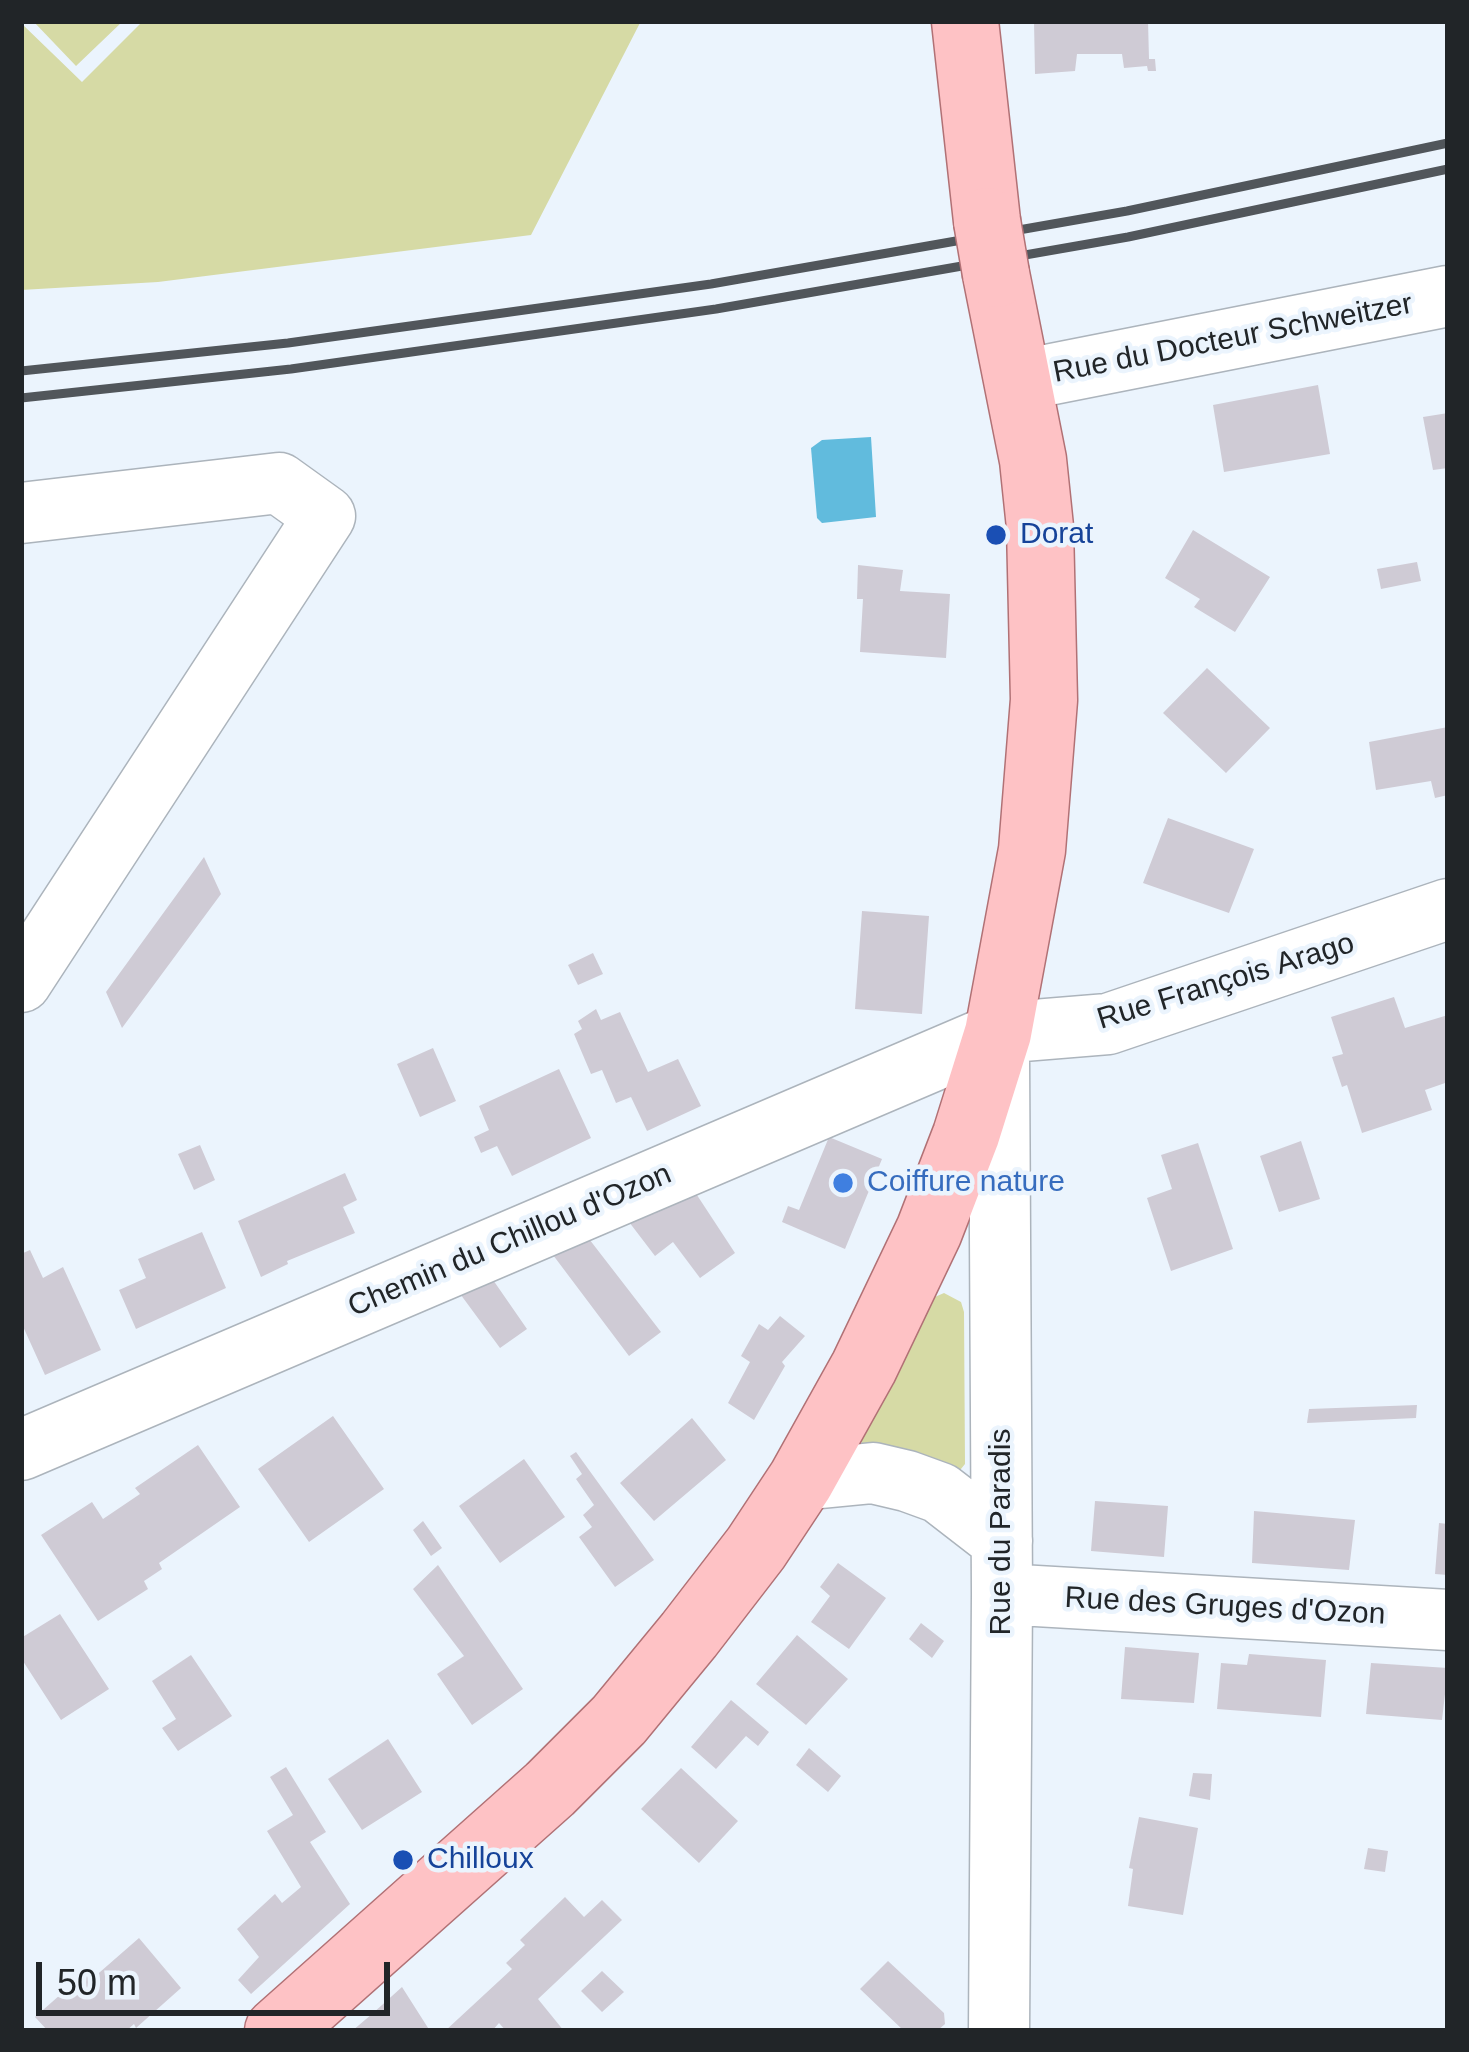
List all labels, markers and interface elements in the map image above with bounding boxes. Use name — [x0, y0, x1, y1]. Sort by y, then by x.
street label: Rue du Docteur Schweitzer — [1050, 286, 1416, 392]
place label: Dorat — [1020, 517, 1093, 553]
marker: Dorat — [983, 522, 1009, 548]
street label: Rue François Arago — [1093, 926, 1359, 1038]
street label: Chemin du Chillou d'Ozon — [343, 1157, 677, 1325]
place label: Coiffure nature — [867, 1165, 1065, 1201]
marker: Coiffure nature — [830, 1170, 856, 1196]
street label: Rue du Paradis — [984, 1429, 1020, 1635]
street label: Rue des Gruges d'Ozon — [1064, 1581, 1386, 1633]
place label: Chilloux — [427, 1842, 534, 1878]
marker: Chilloux — [390, 1847, 416, 1873]
scale bar — [42, 1938, 396, 2012]
text: 50 m — [57, 1962, 137, 2003]

